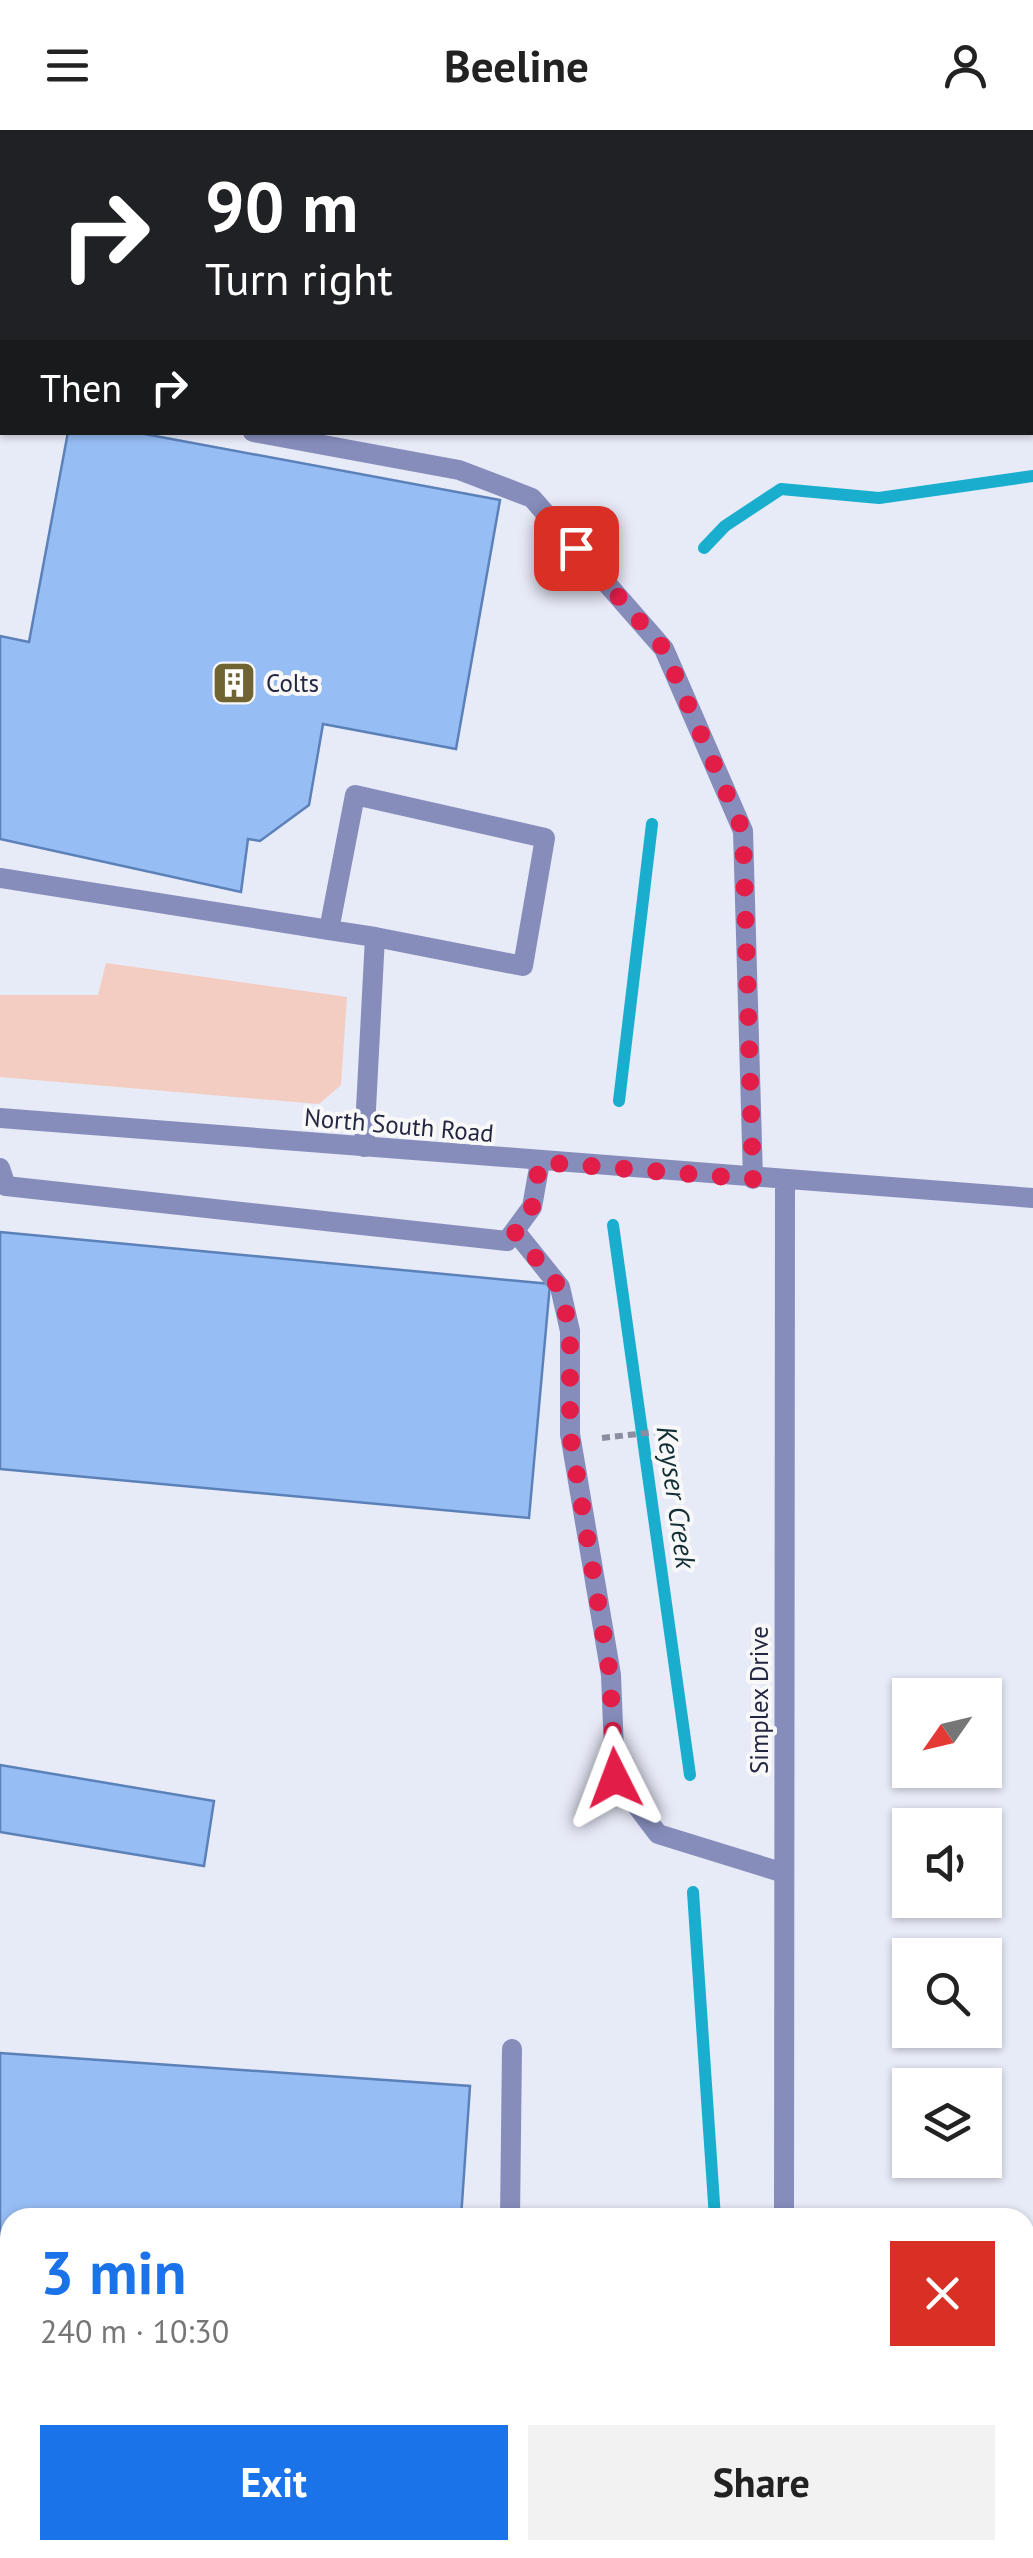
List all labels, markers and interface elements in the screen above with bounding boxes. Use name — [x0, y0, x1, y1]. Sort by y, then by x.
text: Beeline — [444, 36, 589, 94]
icon: menu — [40, 38, 95, 93]
icon: person — [938, 38, 993, 93]
text: 90 m — [205, 161, 358, 251]
icon: right — [40, 170, 170, 300]
text: Turn right — [205, 249, 393, 307]
icon: right — [142, 360, 197, 415]
text: Then — [40, 363, 122, 412]
pin — [534, 506, 619, 591]
icon: arrive — [549, 521, 604, 576]
building icon: Colts — [211, 660, 257, 706]
place label: Colts — [266, 667, 319, 699]
street label: North South Road — [303, 1101, 495, 1149]
water label: Keyser Creek — [649, 1423, 705, 1572]
street label: Simplex Drive — [743, 1626, 775, 1774]
north arrow — [892, 1678, 1002, 1788]
map controls — [892, 1678, 1002, 2178]
position arrow — [563, 1726, 667, 1830]
button: sound — [892, 1808, 1002, 1918]
button: search — [892, 1938, 1002, 2048]
button: layers — [892, 2068, 1002, 2178]
text: 3 min — [40, 2233, 186, 2311]
button: close — [890, 2241, 995, 2346]
text: 240 m · 10:30 — [40, 2310, 229, 2352]
button: Exit — [40, 2425, 508, 2540]
button: Share — [528, 2425, 995, 2540]

